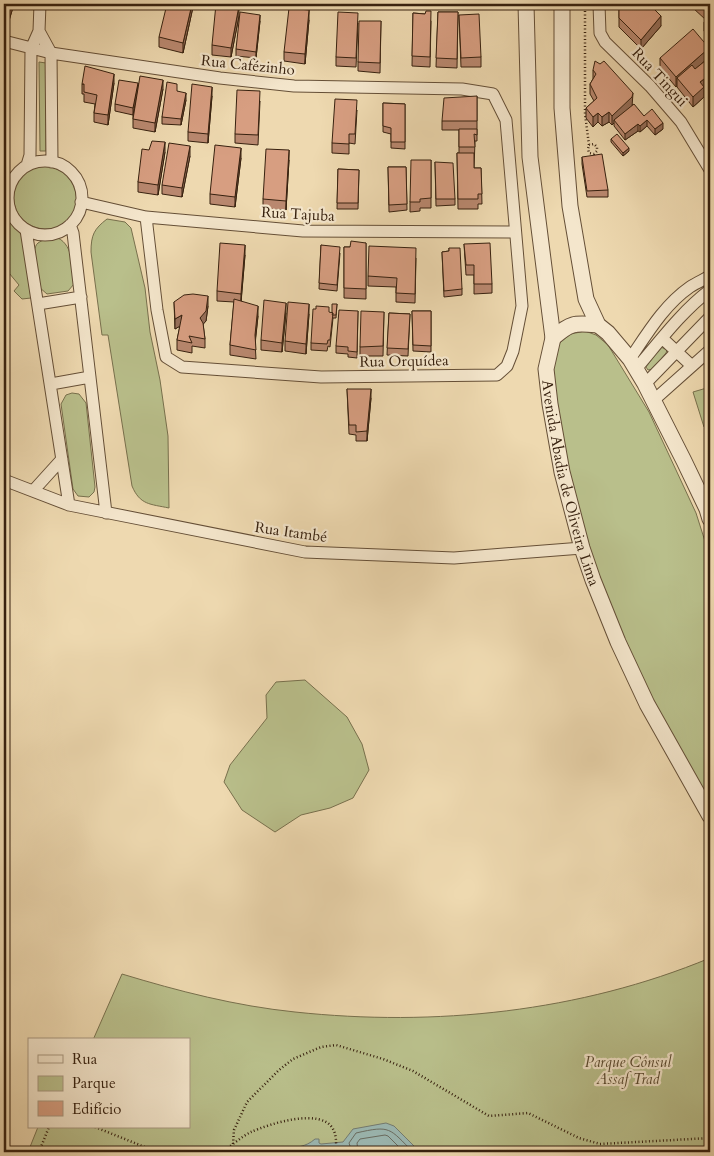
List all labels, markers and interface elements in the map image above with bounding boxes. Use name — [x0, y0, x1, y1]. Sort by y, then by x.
street label: Rua Tingui — [628, 43, 692, 111]
street label: Rua Cafézinho — [200, 50, 296, 80]
street label: Rua Tajuba — [261, 202, 336, 226]
street label: Rua Orquídea — [359, 350, 449, 372]
street label: Avenida Abadia de Oliveira Lima — [537, 379, 605, 589]
street label: Rua Itambé — [253, 517, 329, 547]
legend — [28, 1038, 190, 1128]
text: Rua — [72, 1049, 98, 1069]
park label: Parque Cônsul Assaf Trad — [585, 1052, 672, 1089]
text: Parque — [72, 1073, 116, 1093]
text: Edifício — [72, 1099, 121, 1119]

